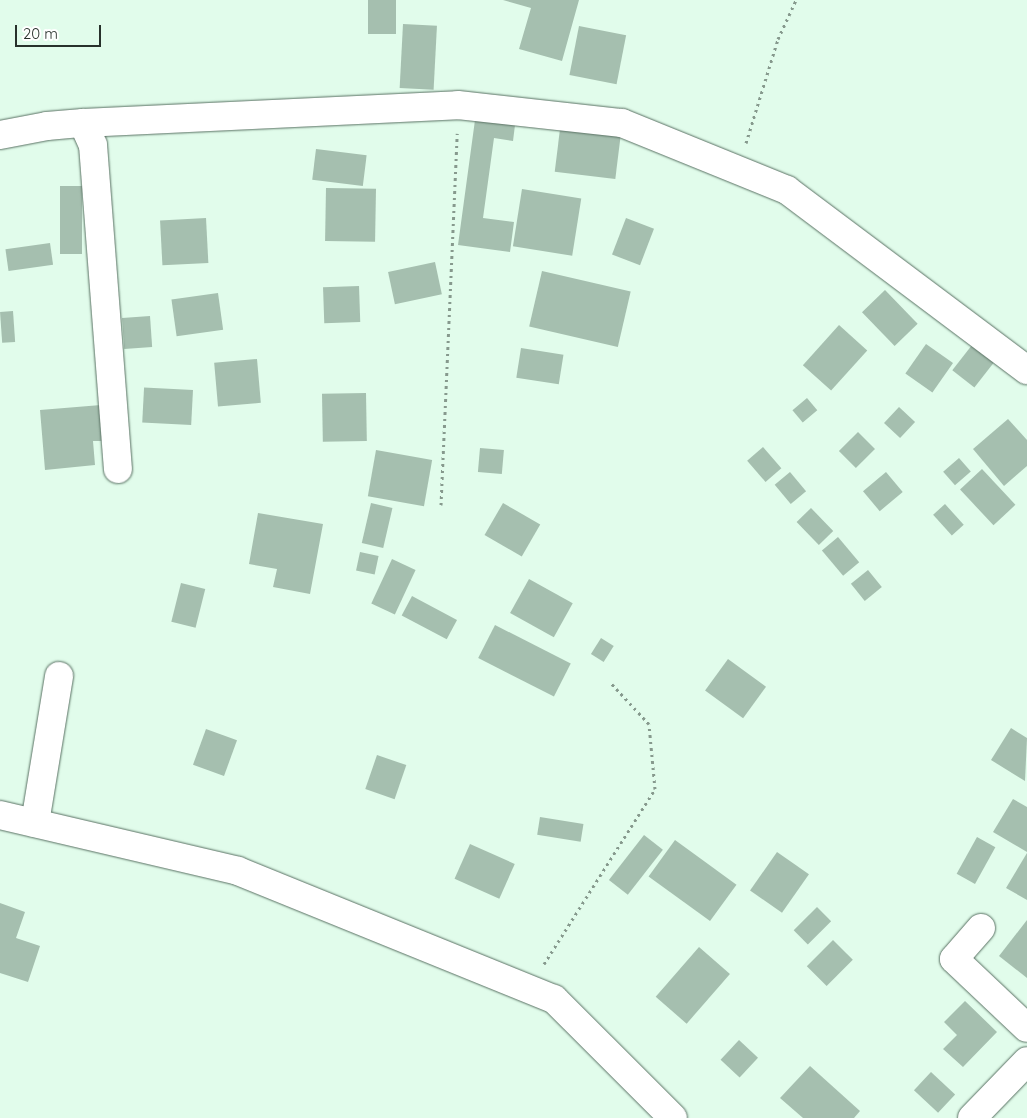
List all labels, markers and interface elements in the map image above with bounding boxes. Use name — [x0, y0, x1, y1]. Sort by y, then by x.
scale bar — [18, 15, 104, 47]
text: 20 m — [23, 24, 58, 43]

